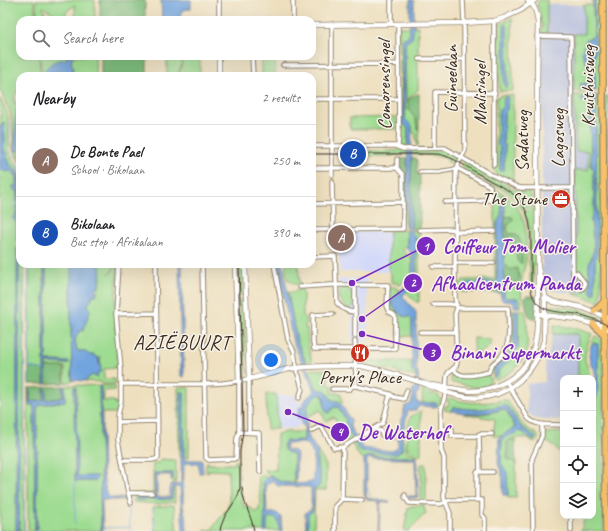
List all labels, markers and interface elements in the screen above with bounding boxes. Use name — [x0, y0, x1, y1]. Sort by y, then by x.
search box — [16, 16, 316, 60]
icon: search — [30, 27, 52, 49]
text: Search here — [62, 29, 123, 48]
street label: Comorensingel — [372, 37, 396, 130]
street label: Guineelaan — [439, 44, 463, 113]
street label: Kruithuisweg — [576, 44, 600, 127]
street label: Malisingel — [468, 57, 492, 125]
text: Nearby — [32, 88, 75, 109]
text: 2 results — [262, 90, 300, 106]
street label: Lagosweg — [546, 107, 570, 168]
street label: Sadatweg — [510, 109, 534, 172]
pin: B — [340, 139, 366, 169]
text: De Bonte Pael — [70, 143, 142, 162]
text: A — [42, 153, 48, 169]
text: 250 m — [272, 153, 300, 169]
text: School · Bikolaan — [70, 162, 144, 178]
place label: The Stone — [481, 187, 549, 211]
office icon: The Stone — [550, 188, 572, 210]
text: Bikolaan — [70, 215, 115, 234]
pin: A — [328, 223, 354, 253]
text: B — [42, 225, 48, 241]
text: 390 m — [272, 225, 300, 241]
callout: Coiffeur Tom Molier — [416, 230, 583, 262]
text: Bus stop · Afrikalaan — [70, 234, 163, 250]
text: Coiffeur Tom Molier — [443, 234, 578, 259]
text: 1 — [423, 239, 430, 255]
callout: Afhaalcentrum Panda — [403, 267, 589, 299]
text: Afhaalcentrum Panda — [431, 271, 582, 296]
text: 2 — [410, 275, 417, 291]
district label: AZIËBUURT — [133, 330, 234, 355]
callout: Binani Supermarkt — [422, 336, 588, 368]
text: Binani Supermarkt — [450, 340, 582, 365]
restaurant icon: Perry's Place — [349, 342, 371, 364]
text: 3 — [429, 345, 436, 361]
your location — [261, 350, 281, 370]
place label: Perry's Place — [319, 365, 403, 389]
map controls — [560, 375, 596, 519]
button: + — [560, 375, 596, 411]
button: − — [560, 411, 596, 447]
callout: De Waterhof — [330, 416, 456, 448]
text: De Waterhof — [358, 420, 453, 445]
text: 4 — [337, 424, 344, 440]
button: locate — [560, 447, 596, 483]
button: layers — [560, 483, 596, 519]

